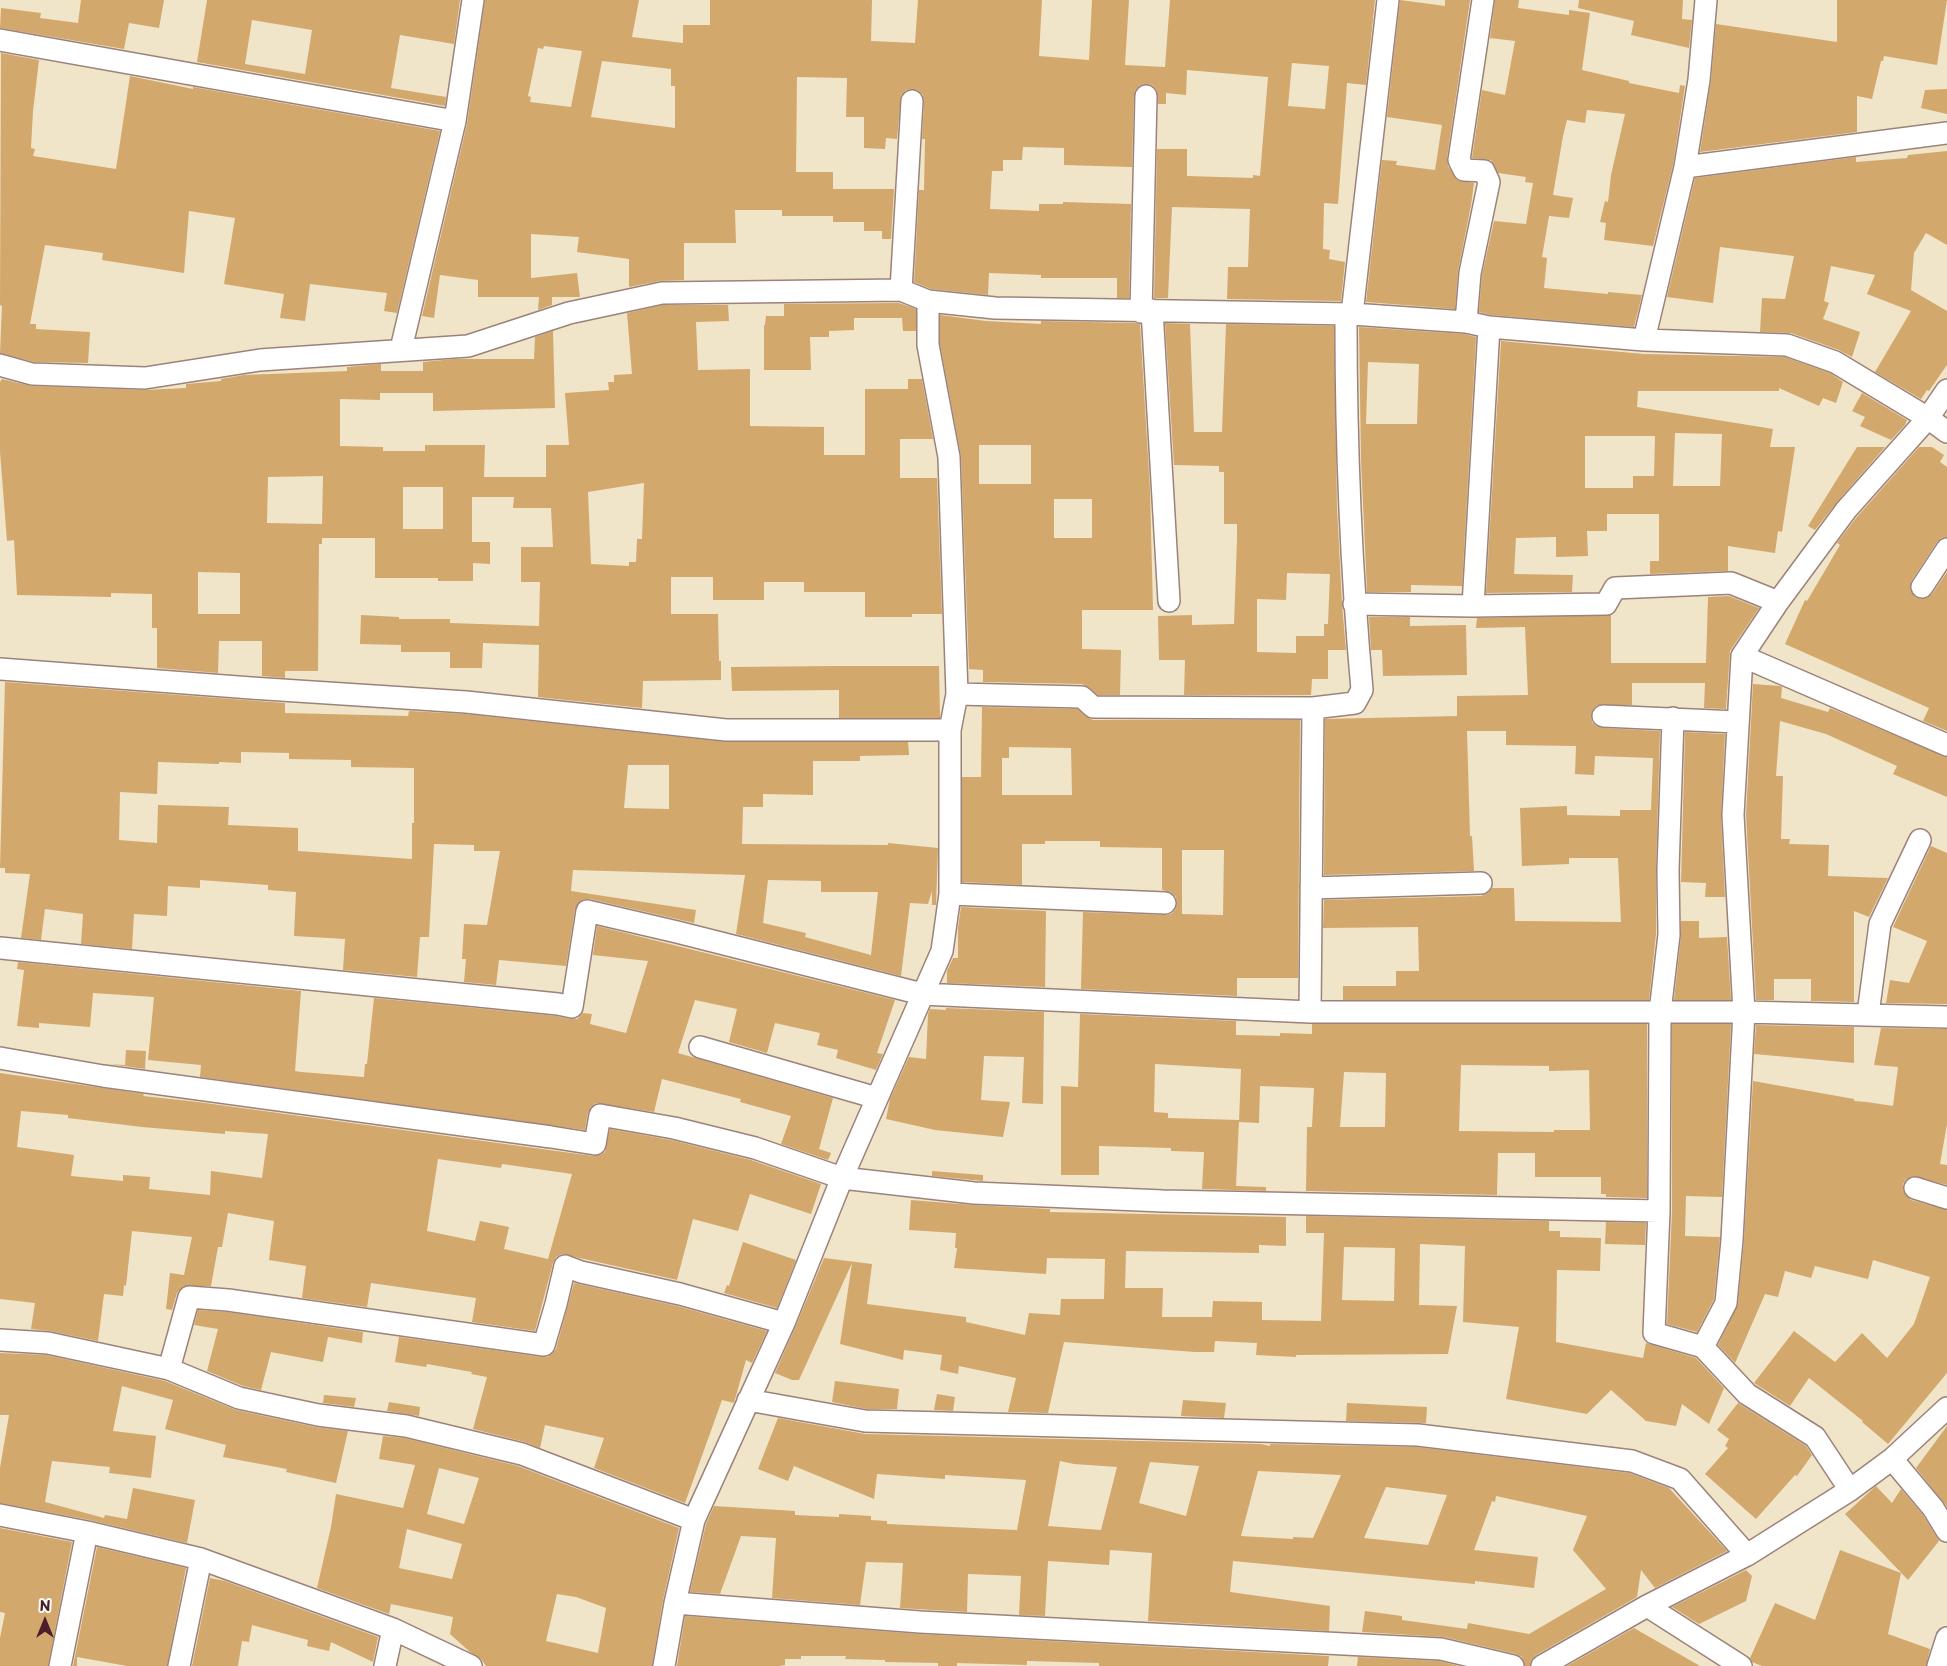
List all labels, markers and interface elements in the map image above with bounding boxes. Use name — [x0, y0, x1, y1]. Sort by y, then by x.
text: N — [39, 1595, 51, 1616]
north arrow — [20, 1596, 70, 1646]

